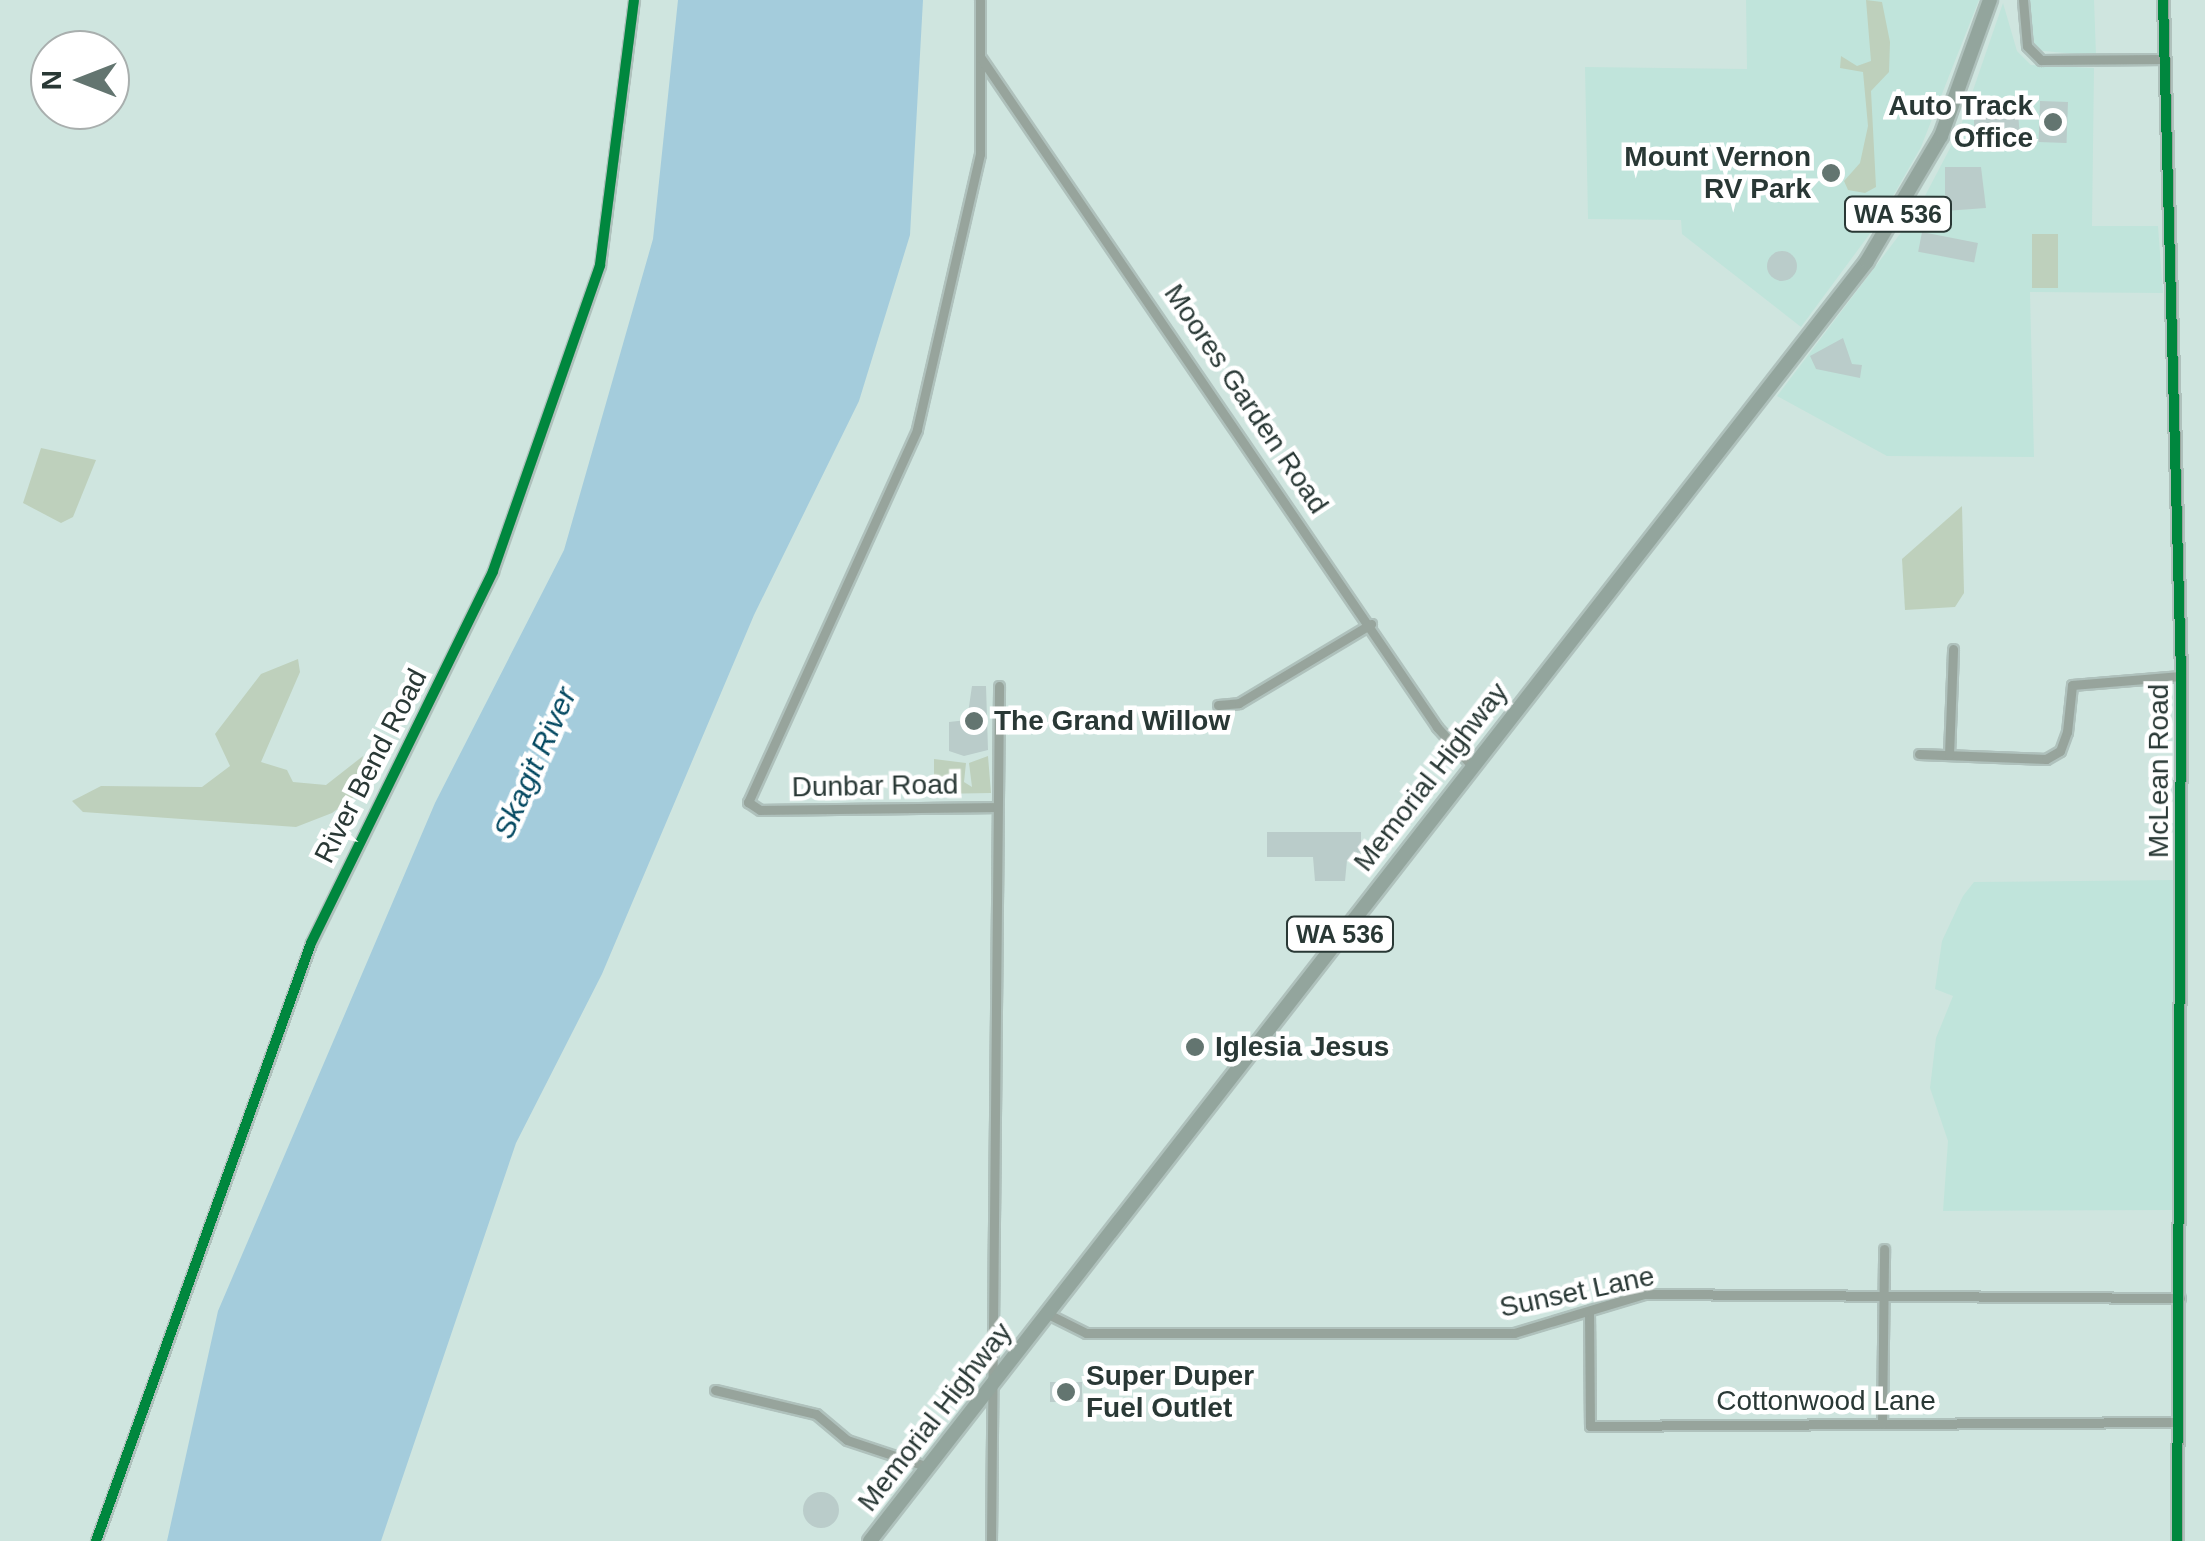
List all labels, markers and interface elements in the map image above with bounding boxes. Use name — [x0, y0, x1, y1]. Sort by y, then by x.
north arrow — [30, 30, 130, 130]
text: N — [36, 70, 67, 90]
place label: Auto Track Office — [1888, 89, 2033, 155]
marker: Auto Track Office — [2042, 111, 2064, 133]
place label: Mount Vernon RV Park — [1624, 140, 1811, 206]
marker: Mount Vernon RV Park — [1820, 162, 1842, 184]
road number: WA 536 — [1843, 194, 1953, 234]
street label: Moores Garden Road — [1157, 278, 1335, 520]
street label: River Bend Road — [308, 663, 434, 869]
street label: Memorial Highway — [1347, 676, 1515, 878]
water label: Skagit River — [486, 682, 584, 844]
street label: McLean Road — [2142, 684, 2176, 858]
place label: The Grand Willow — [994, 704, 1230, 738]
marker: The Grand Willow — [963, 710, 985, 732]
street label: Dunbar Road — [791, 768, 959, 804]
road number: WA 536 — [1285, 914, 1395, 954]
place label: Iglesia Jesus — [1215, 1030, 1389, 1064]
marker: Iglesia Jesus — [1184, 1036, 1206, 1058]
street label: Sunset Lane — [1497, 1259, 1657, 1325]
street label: Memorial Highway — [851, 1316, 1019, 1518]
place label: Super Duper Fuel Outlet — [1086, 1359, 1254, 1425]
marker: Super Duper Fuel Outlet — [1055, 1381, 1077, 1403]
street label: Cottonwood Lane — [1716, 1384, 1936, 1418]

